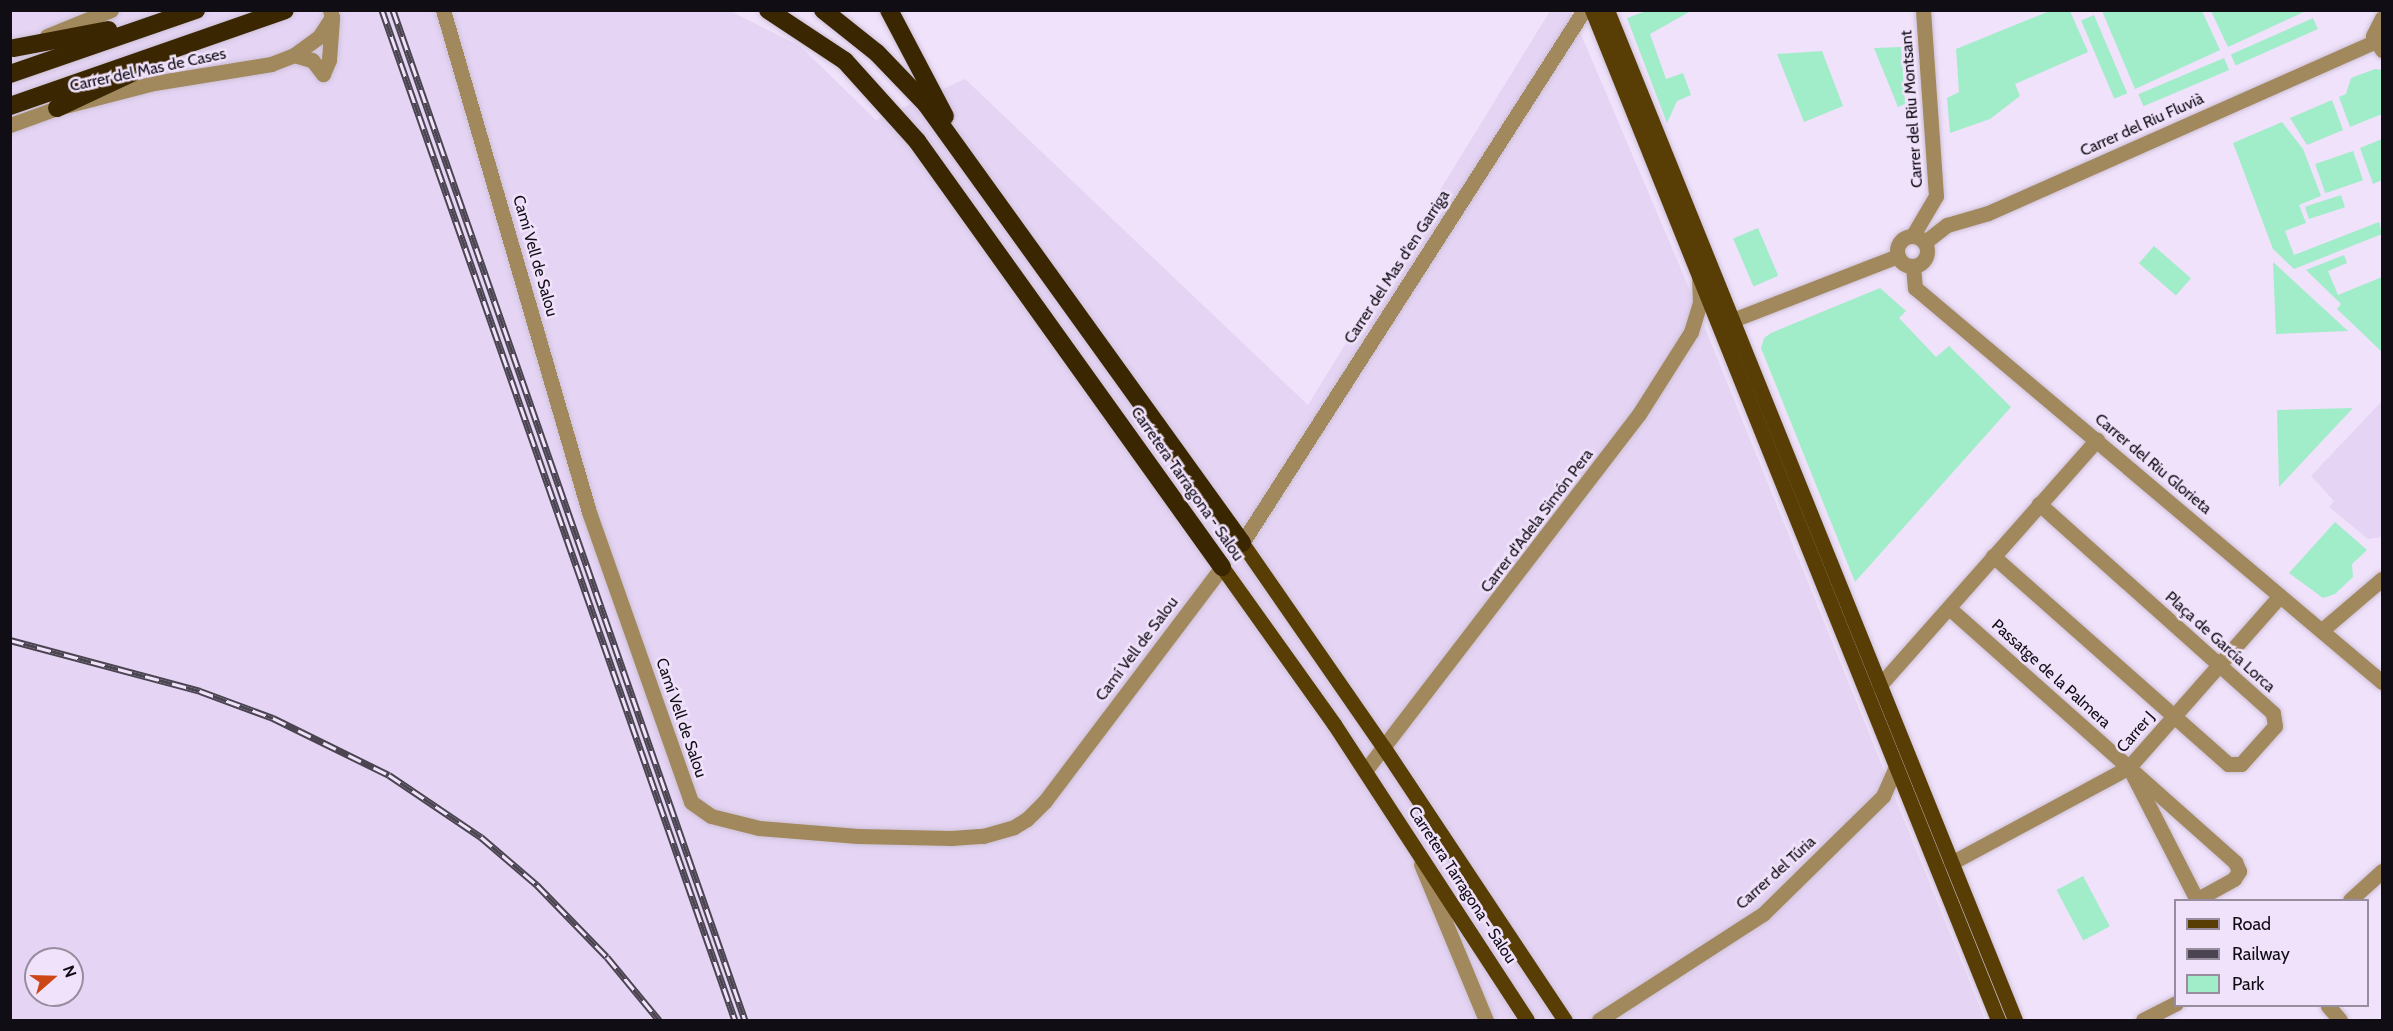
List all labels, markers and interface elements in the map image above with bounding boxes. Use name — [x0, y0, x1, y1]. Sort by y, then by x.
street label: Carrer del Riu Montsant — [1897, 30, 1927, 188]
street label: Carrer del Mas de Cases — [68, 44, 228, 96]
street label: Carrer del Riu Fluvià — [2077, 89, 2207, 161]
street label: Carrer del Mas d'en Garriga — [1340, 187, 1454, 347]
street label: Camí Vell de Salou — [509, 193, 561, 319]
street label: Carretera Tarragona - Salou — [1126, 403, 1248, 565]
street label: Carrer del Riu Glorieta — [2091, 410, 2215, 518]
street label: Carrer d'Adela Simón Pera — [1477, 445, 1597, 597]
street label: Plaça de García Lorca — [2161, 588, 2279, 696]
street label: Camí Vell de Salou — [1092, 593, 1182, 705]
street label: Passatge de la Palmera — [1988, 616, 2114, 732]
street label: Camí Vell de Salou — [652, 656, 710, 780]
street label: Carrer J — [2113, 707, 2159, 757]
street label: Carretera Tarragona - Salou — [1404, 803, 1520, 967]
street label: Carrer del Túria — [1732, 832, 1820, 914]
legend — [2174, 899, 2369, 1007]
text: Road — [2232, 913, 2271, 935]
text: Railway — [2232, 943, 2290, 965]
north arrow — [24, 947, 84, 1007]
text: N — [59, 963, 80, 980]
text: Park — [2232, 973, 2264, 995]

